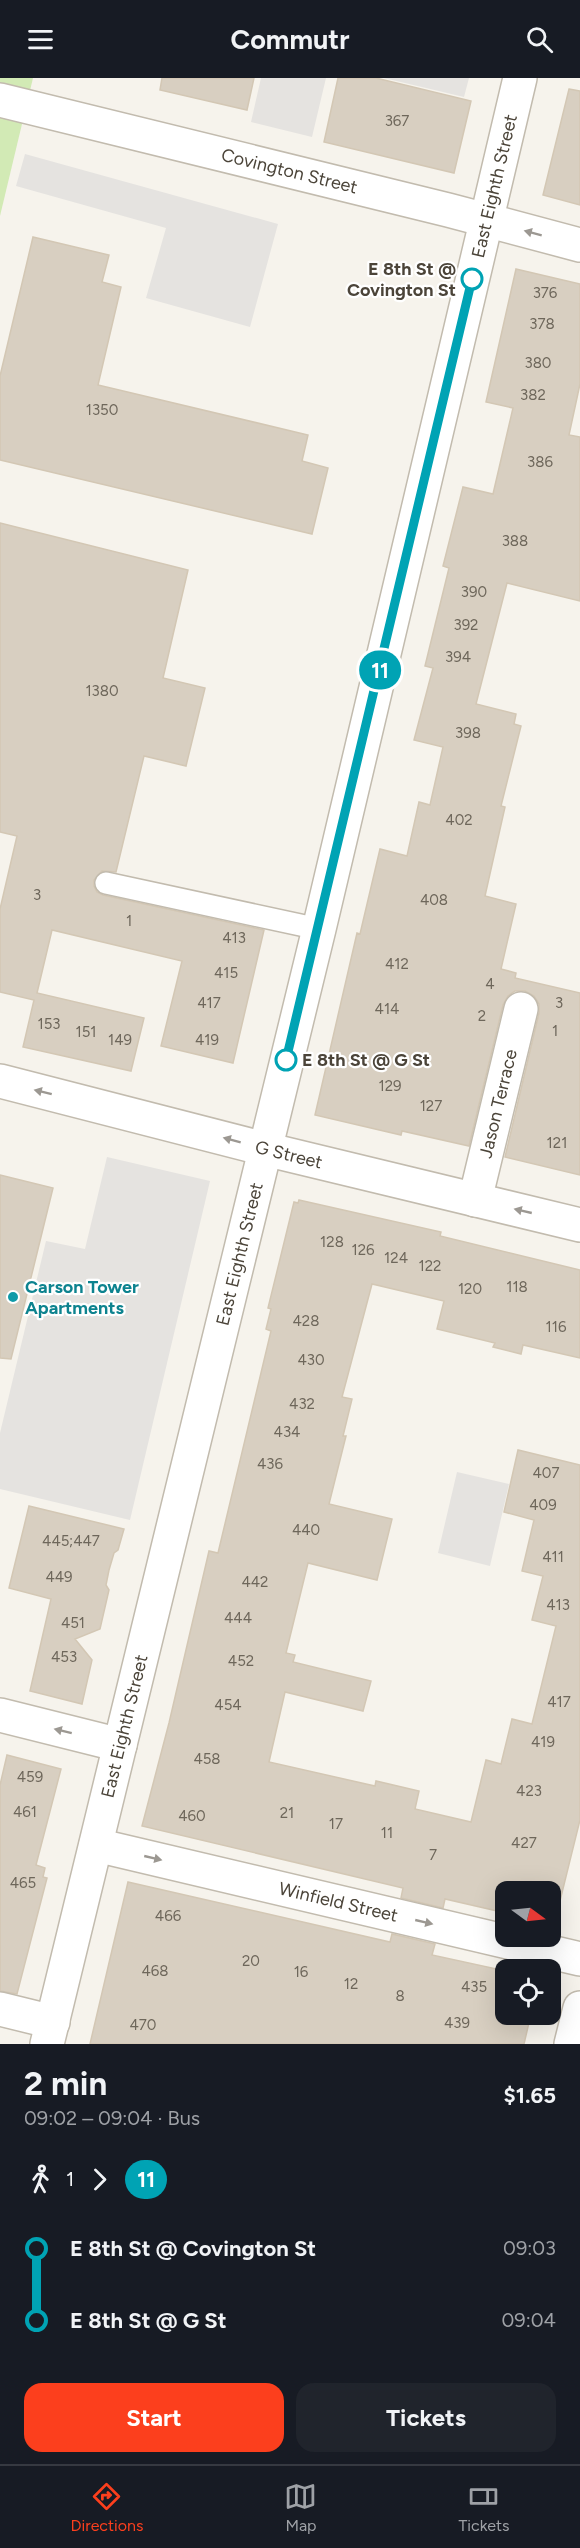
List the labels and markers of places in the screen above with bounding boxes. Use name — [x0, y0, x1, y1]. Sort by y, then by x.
place label: E 8th St @ Covington St — [347, 258, 456, 301]
marker: E 8th St @ Covington St — [461, 268, 483, 290]
marker: E 8th St @ G St — [275, 1049, 297, 1071]
place label: E 8th St @ G St — [302, 1049, 430, 1071]
place label: Carson Tower Apartments — [25, 1276, 139, 1319]
marker: Carson Tower Apartments — [6, 1290, 20, 1304]

